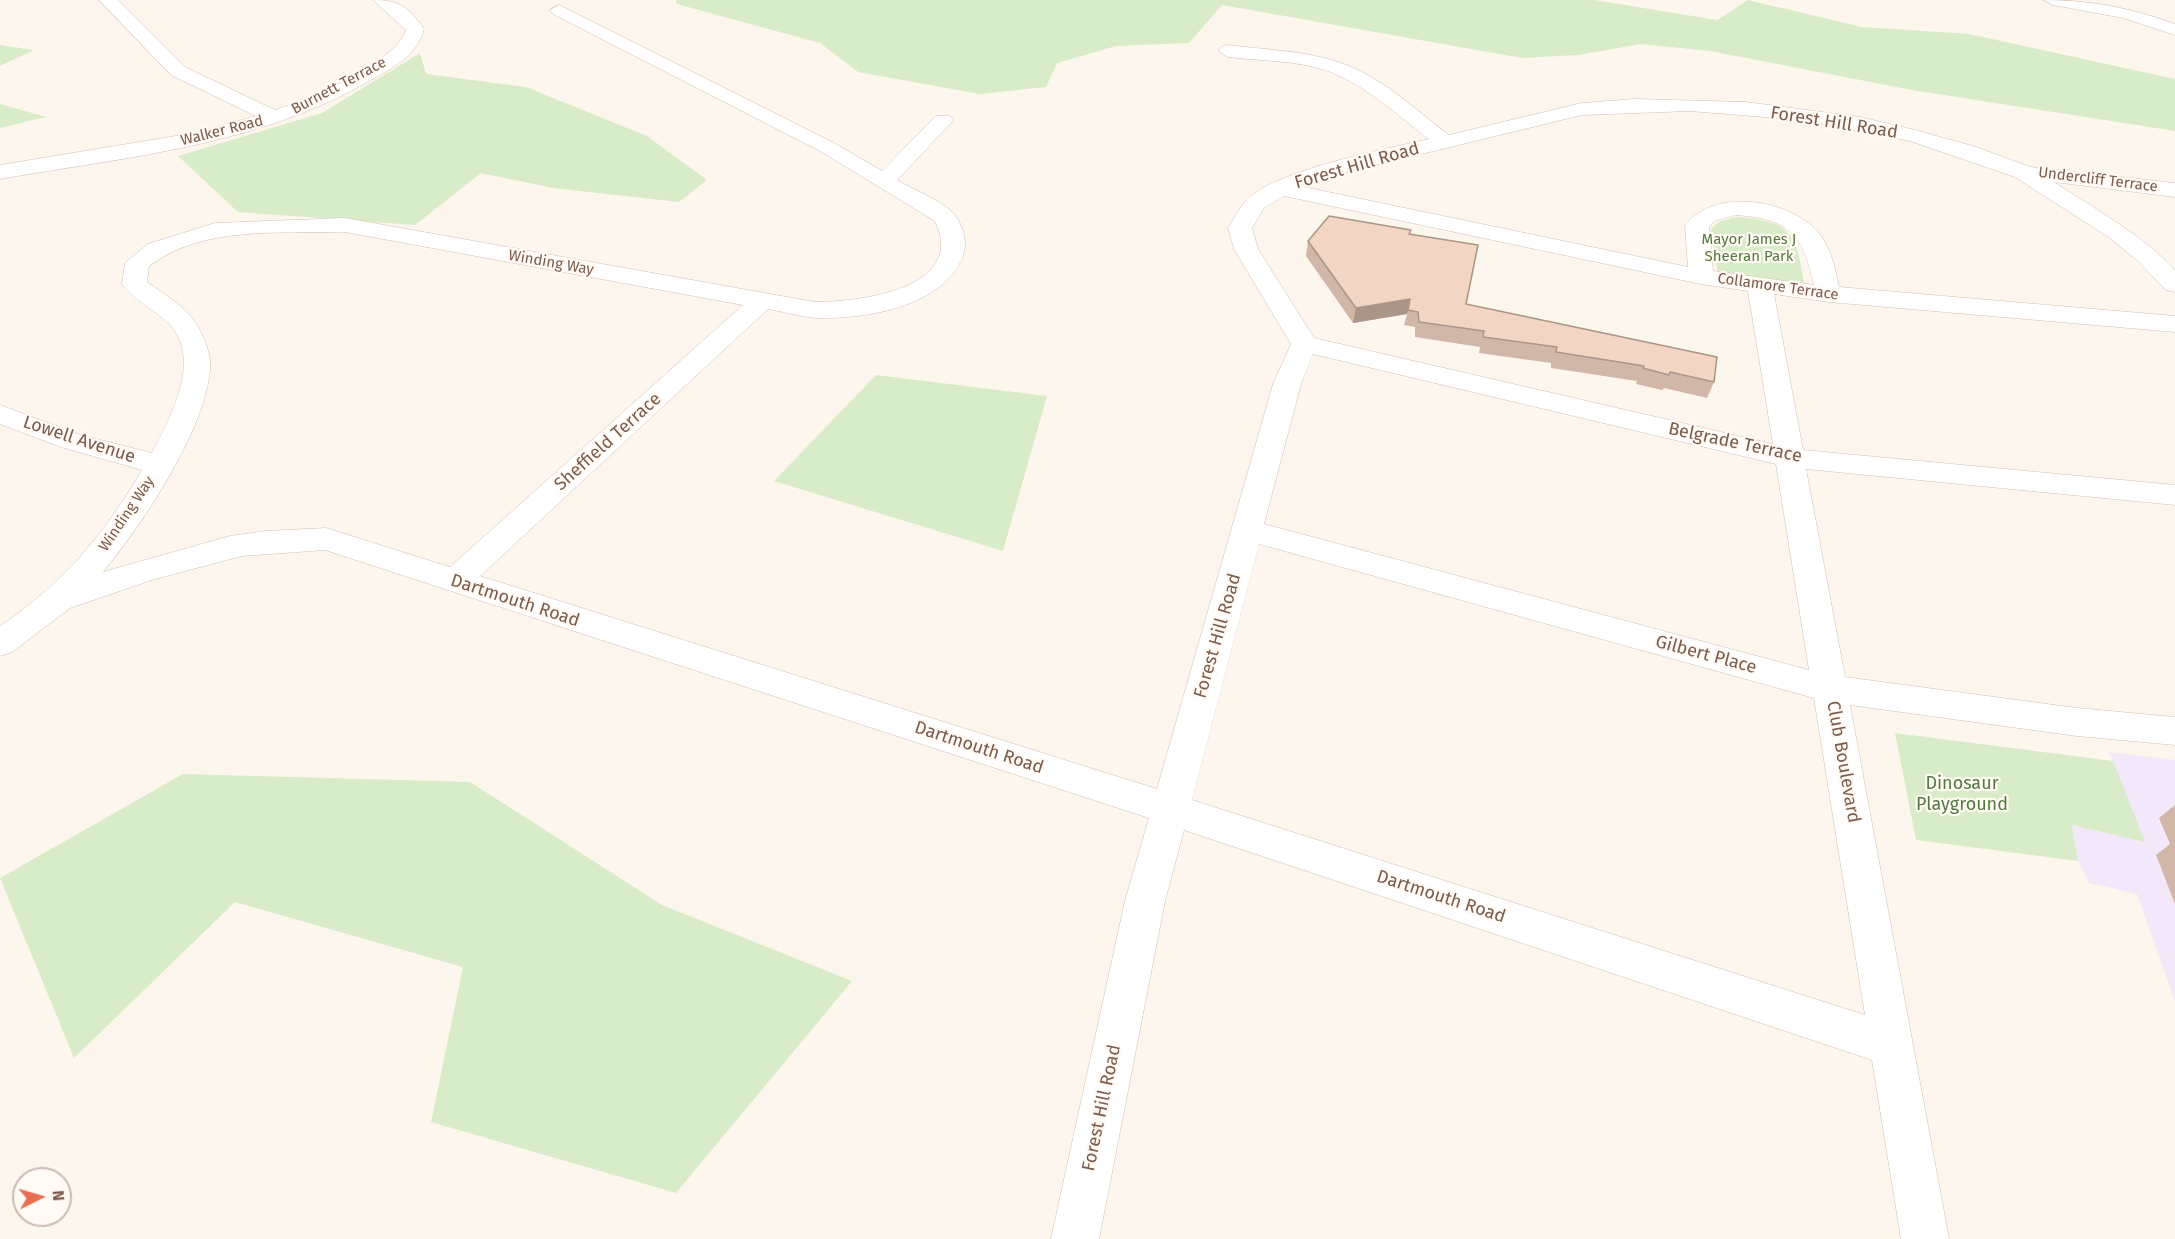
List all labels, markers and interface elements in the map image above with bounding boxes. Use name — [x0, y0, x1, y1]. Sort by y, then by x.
street label: Burnett Terrace — [289, 53, 389, 119]
street label: Forest Hill Road — [1769, 102, 1899, 144]
street label: Walker Road — [179, 112, 265, 150]
street label: Forest Hill Road — [1292, 138, 1422, 194]
street label: Undercliff Terrace — [2037, 164, 2159, 196]
park label: Mayor James J Sheeran Park — [1702, 231, 1796, 266]
street label: Winding Way — [507, 247, 595, 279]
street label: Collamore Terrace — [1716, 270, 1840, 304]
street label: Sheffield Terrace — [550, 388, 666, 496]
street label: Lowell Avenue — [20, 412, 138, 468]
street label: Belgrade Terrace — [1666, 418, 1804, 468]
street label: Winding Way — [95, 473, 159, 555]
street label: Dartmouth Road — [448, 570, 582, 632]
street label: Forest Hill Road — [1190, 571, 1246, 701]
street label: Gilbert Place — [1653, 631, 1759, 679]
street label: Club Boulevard — [1822, 699, 1864, 825]
street label: Dartmouth Road — [912, 717, 1046, 779]
park label: Dinosaur Playground — [1916, 773, 2008, 816]
street label: Dartmouth Road — [1374, 866, 1508, 928]
street label: Forest Hill Road — [1078, 1043, 1126, 1173]
north arrow — [12, 1167, 72, 1227]
text: N — [49, 1189, 68, 1202]

